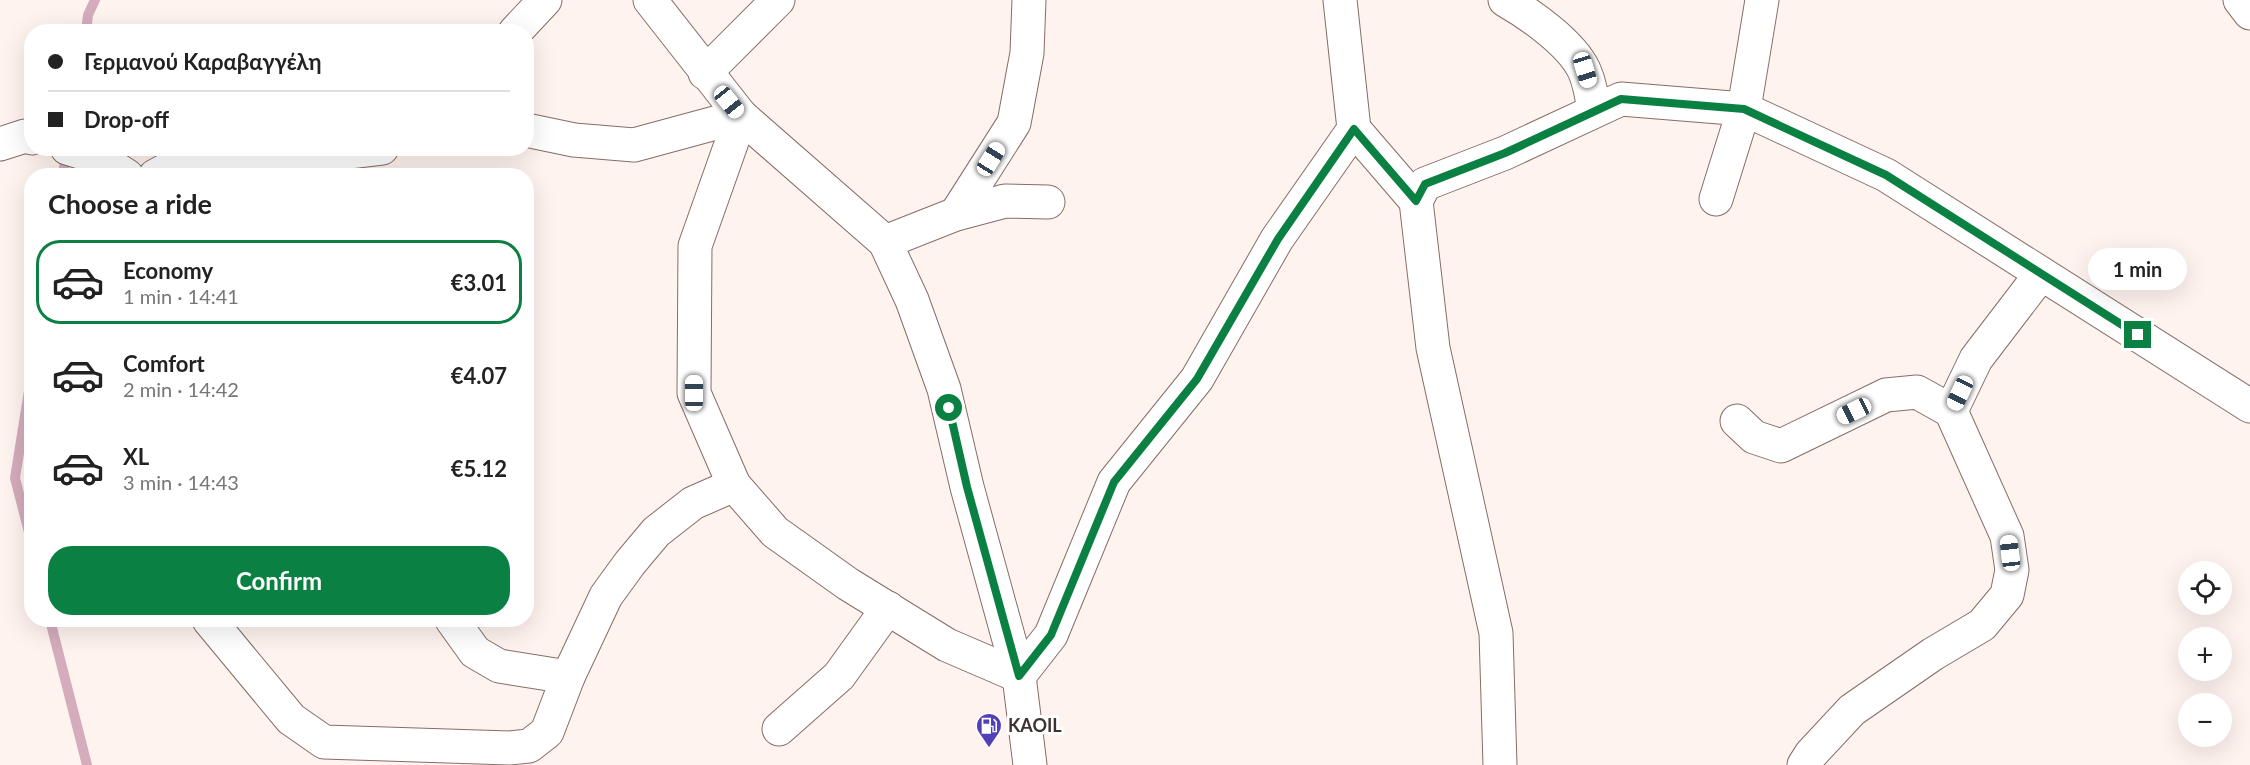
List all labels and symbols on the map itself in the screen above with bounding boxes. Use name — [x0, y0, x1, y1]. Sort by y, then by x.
car — [1571, 50, 1599, 90]
car — [711, 82, 747, 122]
car — [974, 139, 1008, 179]
callout: 1 min — [2088, 248, 2188, 290]
route end — [2124, 321, 2151, 348]
car — [1944, 373, 1976, 413]
car — [685, 375, 703, 411]
route start — [935, 394, 962, 421]
car — [1834, 395, 1874, 427]
car — [1999, 534, 2021, 572]
fuel station icon: KAOIL — [974, 711, 1004, 749]
place label: KAOIL — [1008, 714, 1062, 736]

